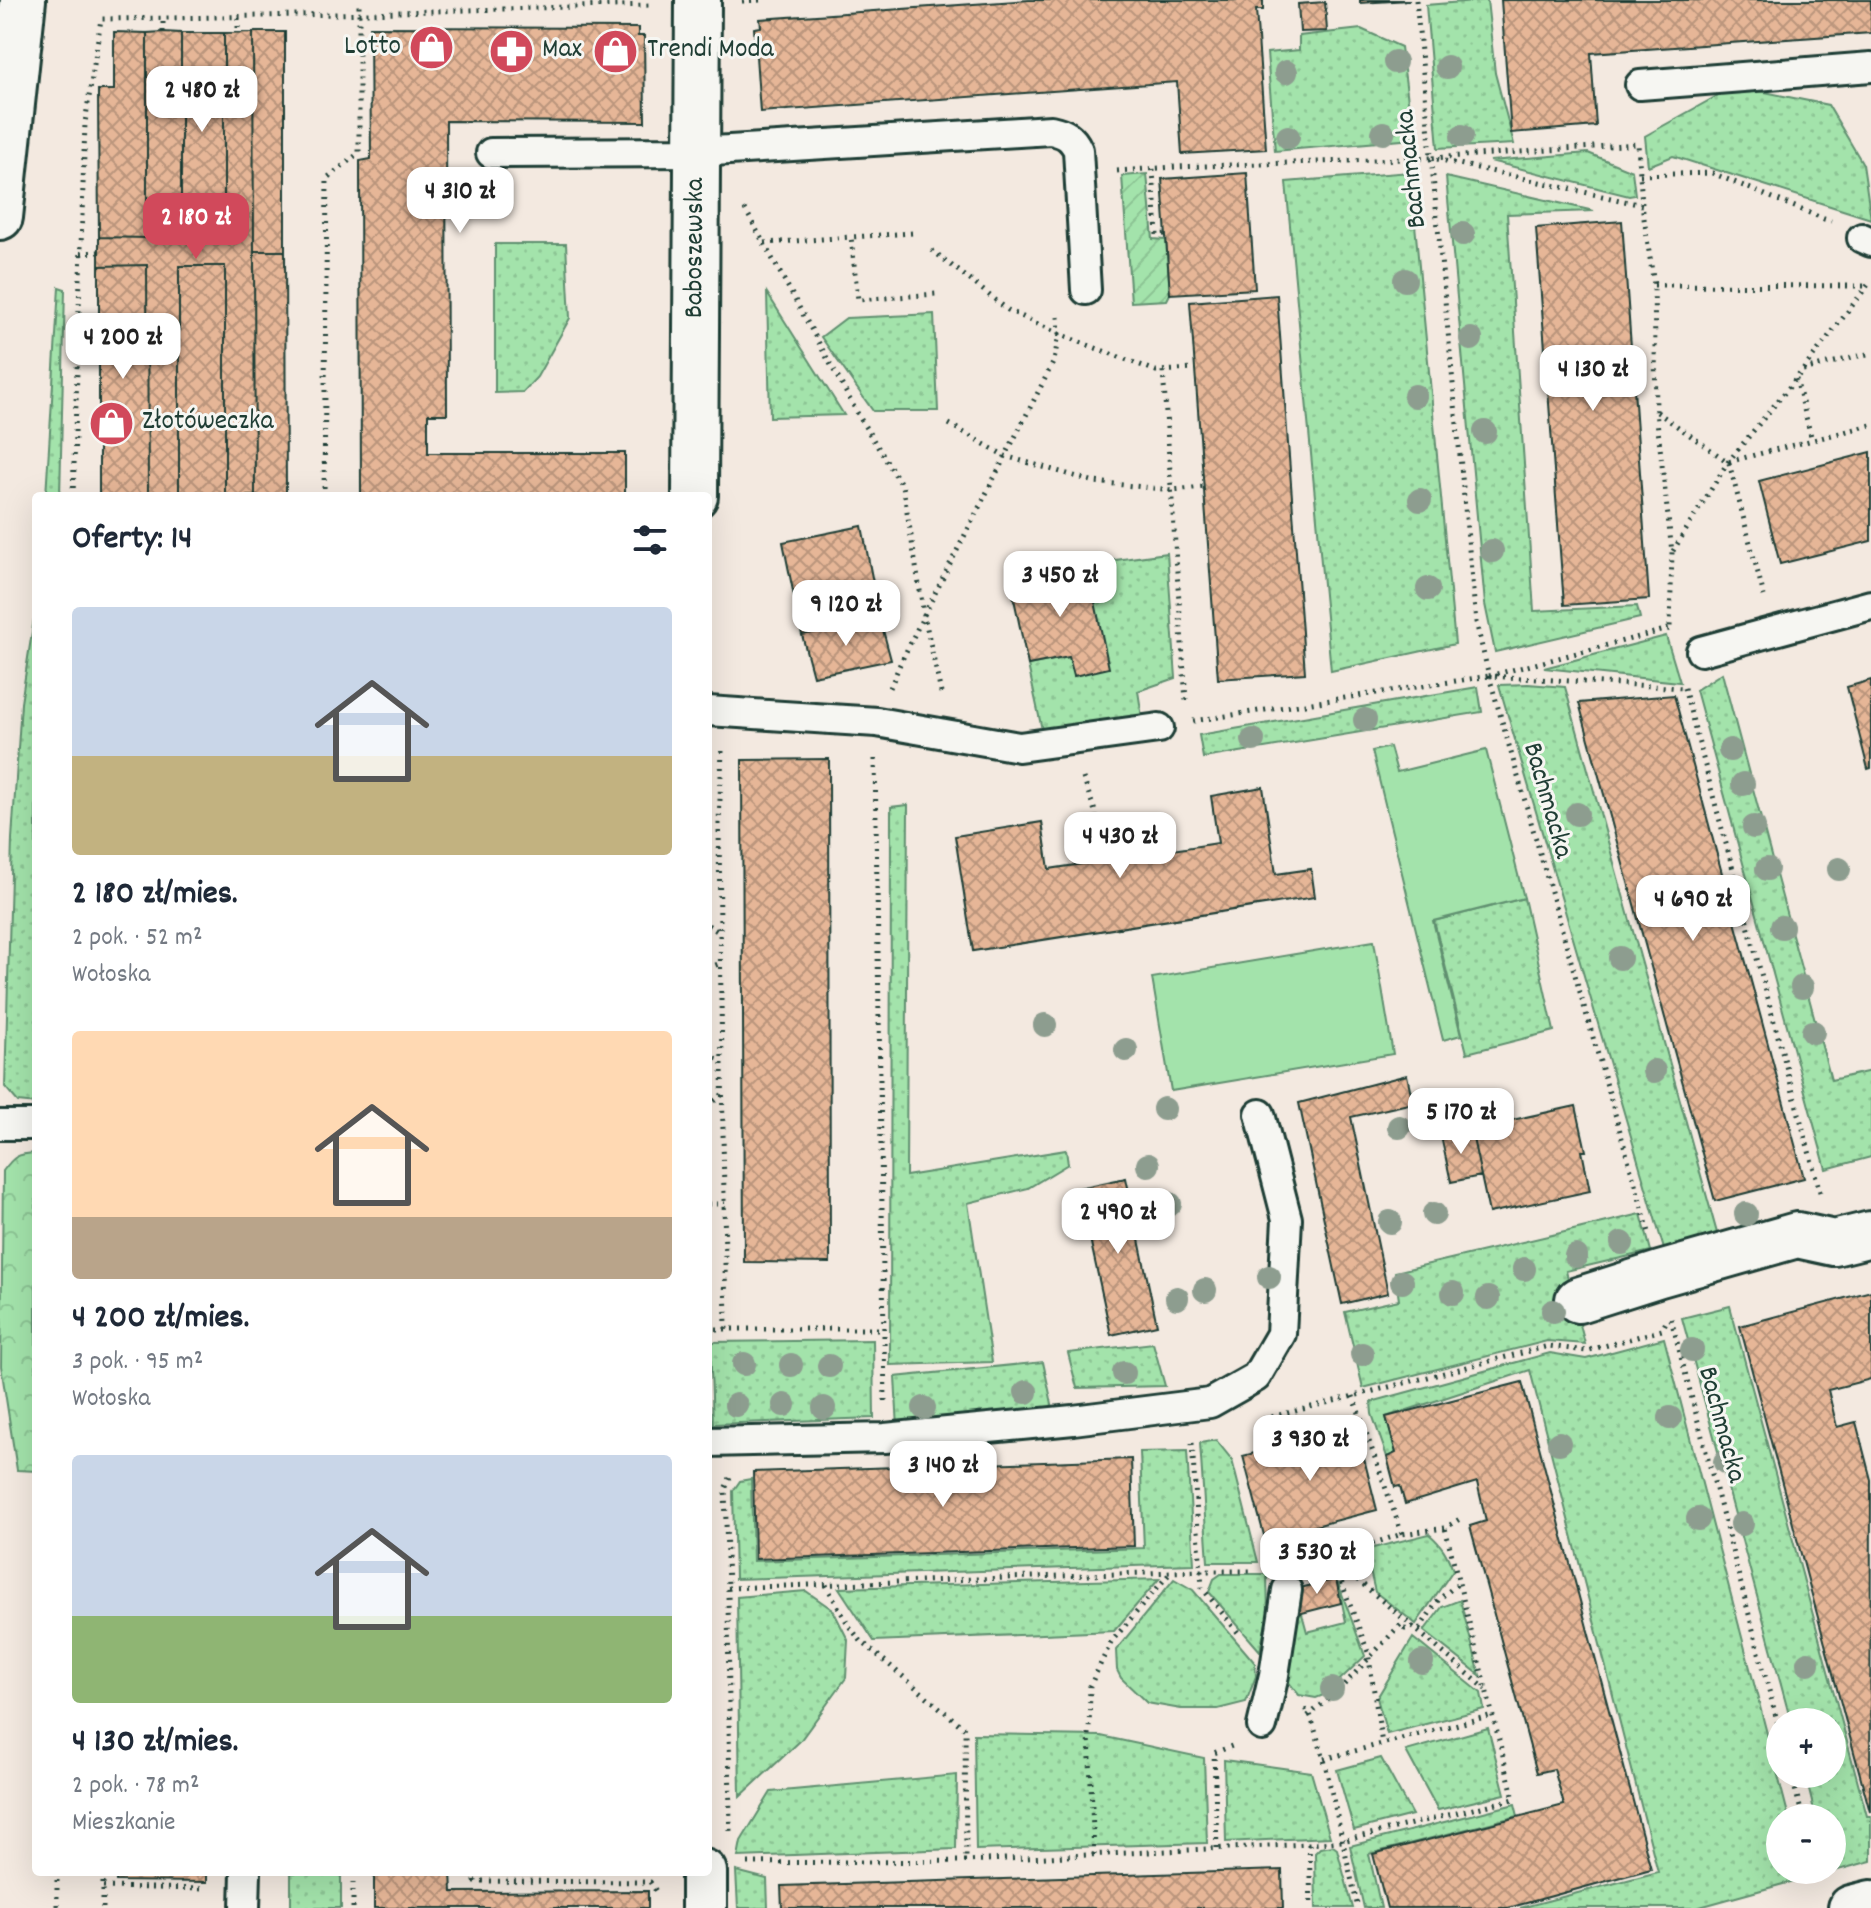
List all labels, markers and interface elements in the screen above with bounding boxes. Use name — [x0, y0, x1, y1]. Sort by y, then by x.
shop icon: Lotto — [408, 24, 456, 72]
pharmacy icon: Max — [487, 27, 535, 75]
shop icon: Trendi Moda — [592, 27, 640, 75]
place label: Lotto — [344, 28, 401, 68]
place label: Max — [542, 31, 582, 71]
place label: Trendi Moda — [647, 31, 775, 71]
pin: 2 480 zł — [119, 66, 285, 134]
text: 2 480 zł — [164, 73, 240, 110]
street label: Bachmacka — [1387, 107, 1439, 230]
pin: 4 310 zł — [377, 167, 543, 235]
text: 4 310 zł — [425, 174, 495, 211]
street label: Baboszewska — [676, 177, 717, 318]
pin: 2 180 zł — [113, 193, 279, 261]
text: 2 180 zł — [161, 200, 231, 237]
pin: 4 200 zł — [40, 313, 206, 381]
text: 4 200 zł — [84, 320, 162, 357]
pin: 4 130 zł — [1510, 345, 1676, 413]
text: 4 130 zł — [1558, 352, 1628, 389]
shop icon: Złotóweczka — [87, 399, 135, 447]
place label: Złotóweczka — [142, 403, 274, 443]
text: Oferty: 14 — [72, 516, 192, 565]
icon: filters — [628, 518, 672, 562]
pin: 3 450 zł — [977, 551, 1143, 619]
text: 3 450 zł — [1022, 558, 1098, 595]
pin: 9 120 zł — [763, 580, 929, 648]
text: 9 120 zł — [810, 587, 882, 624]
icon: home — [300, 659, 444, 803]
street label: Bachmacka — [1510, 738, 1582, 864]
pin: 4 430 zł — [1037, 812, 1203, 880]
text: 4 430 zł — [1082, 819, 1158, 856]
text: 2 180 zł/mies. — [72, 871, 238, 920]
pin: 4 690 zł — [1610, 875, 1776, 943]
text: 4 690 zł — [1654, 882, 1732, 919]
text: 2 pok. · 52 m² — [72, 920, 202, 957]
text: Wołoska — [72, 957, 150, 994]
icon: home — [300, 1083, 444, 1227]
pin: 5 170 zł — [1378, 1088, 1544, 1156]
text: 5 170 zł — [1426, 1095, 1496, 1132]
pin: 2 490 zł — [1035, 1188, 1201, 1256]
text: 2 490 zł — [1080, 1195, 1156, 1232]
text: 4 200 zł/mies. — [72, 1295, 249, 1344]
text: 3 pok. · 95 m² — [72, 1344, 203, 1381]
street label: Bachmacka — [1685, 1362, 1755, 1488]
text: Wołoska — [72, 1381, 150, 1418]
pin: 3 930 zł — [1227, 1415, 1393, 1483]
text: 3 930 zł — [1271, 1422, 1349, 1459]
pin: 3 140 zł — [860, 1441, 1026, 1509]
text: 3 140 zł — [908, 1448, 978, 1485]
icon: home — [300, 1507, 444, 1651]
pin: 3 530 zł — [1234, 1528, 1400, 1596]
text: 3 530 zł — [1278, 1535, 1356, 1572]
map controls — [1766, 1708, 1846, 1884]
button: + — [1766, 1708, 1846, 1788]
text: 4 130 zł/mies. — [72, 1719, 238, 1768]
text: 2 pok. · 78 m² — [72, 1768, 199, 1805]
button: − — [1766, 1804, 1846, 1884]
text: Mieszkanie — [72, 1805, 175, 1842]

